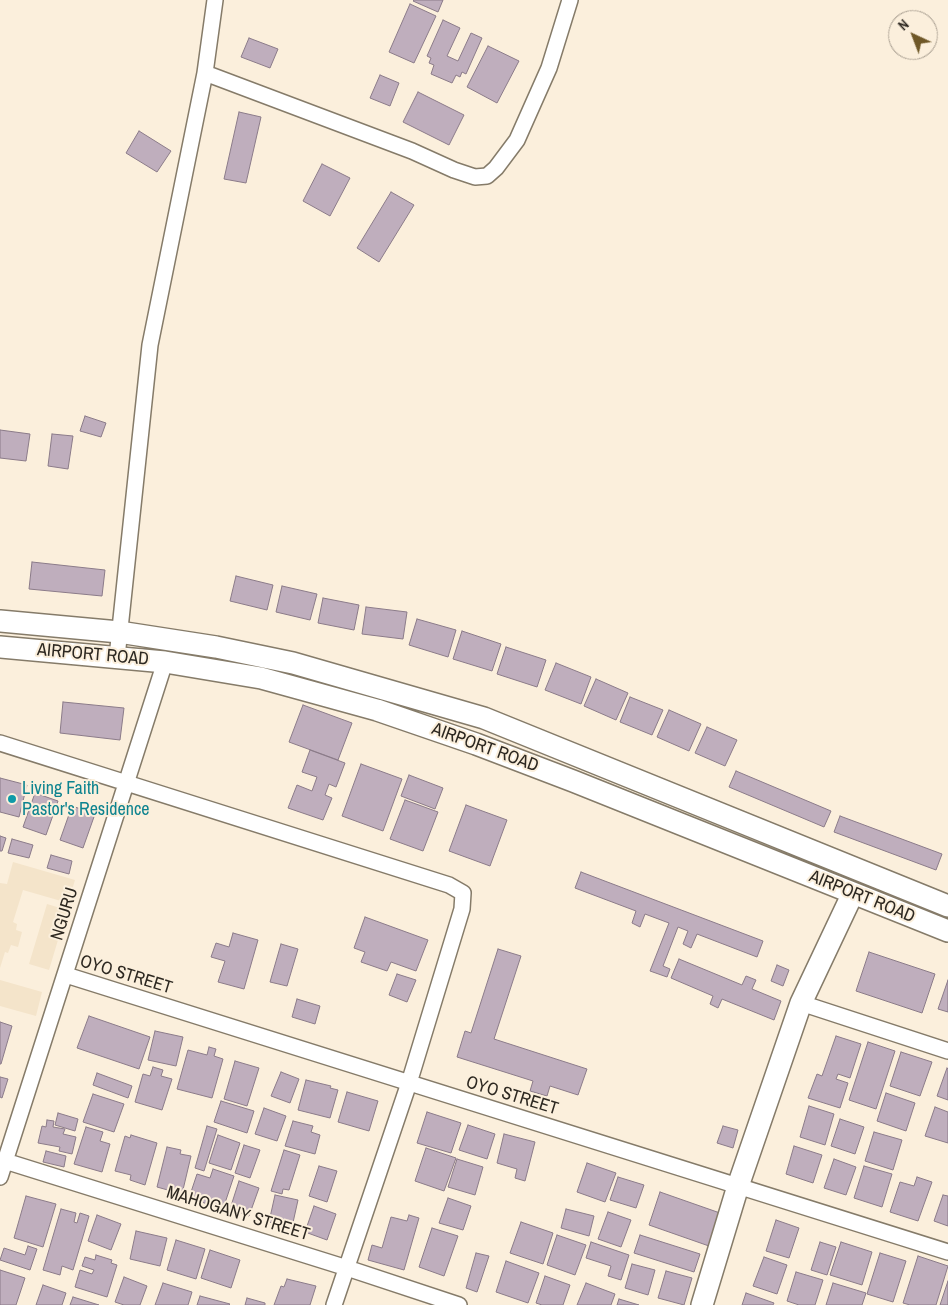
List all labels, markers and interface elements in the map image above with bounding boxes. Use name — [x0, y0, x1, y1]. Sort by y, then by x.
north arrow — [888, 10, 938, 60]
text: N — [894, 15, 913, 34]
street label: AIRPORT ROAD — [36, 639, 150, 671]
street label: AIRPORT ROAD — [429, 719, 541, 777]
place label: Living Faith Pastor's Residence — [22, 778, 150, 821]
marker: Living Faith Pastor's Residence — [6, 793, 18, 805]
street label: AIRPORT ROAD — [806, 866, 918, 928]
street label: NGURU — [47, 885, 83, 943]
street label: OYO STREET — [77, 951, 175, 999]
street label: OYO STREET — [463, 1072, 561, 1120]
street label: MAHOGANY STREET — [164, 1182, 312, 1246]

